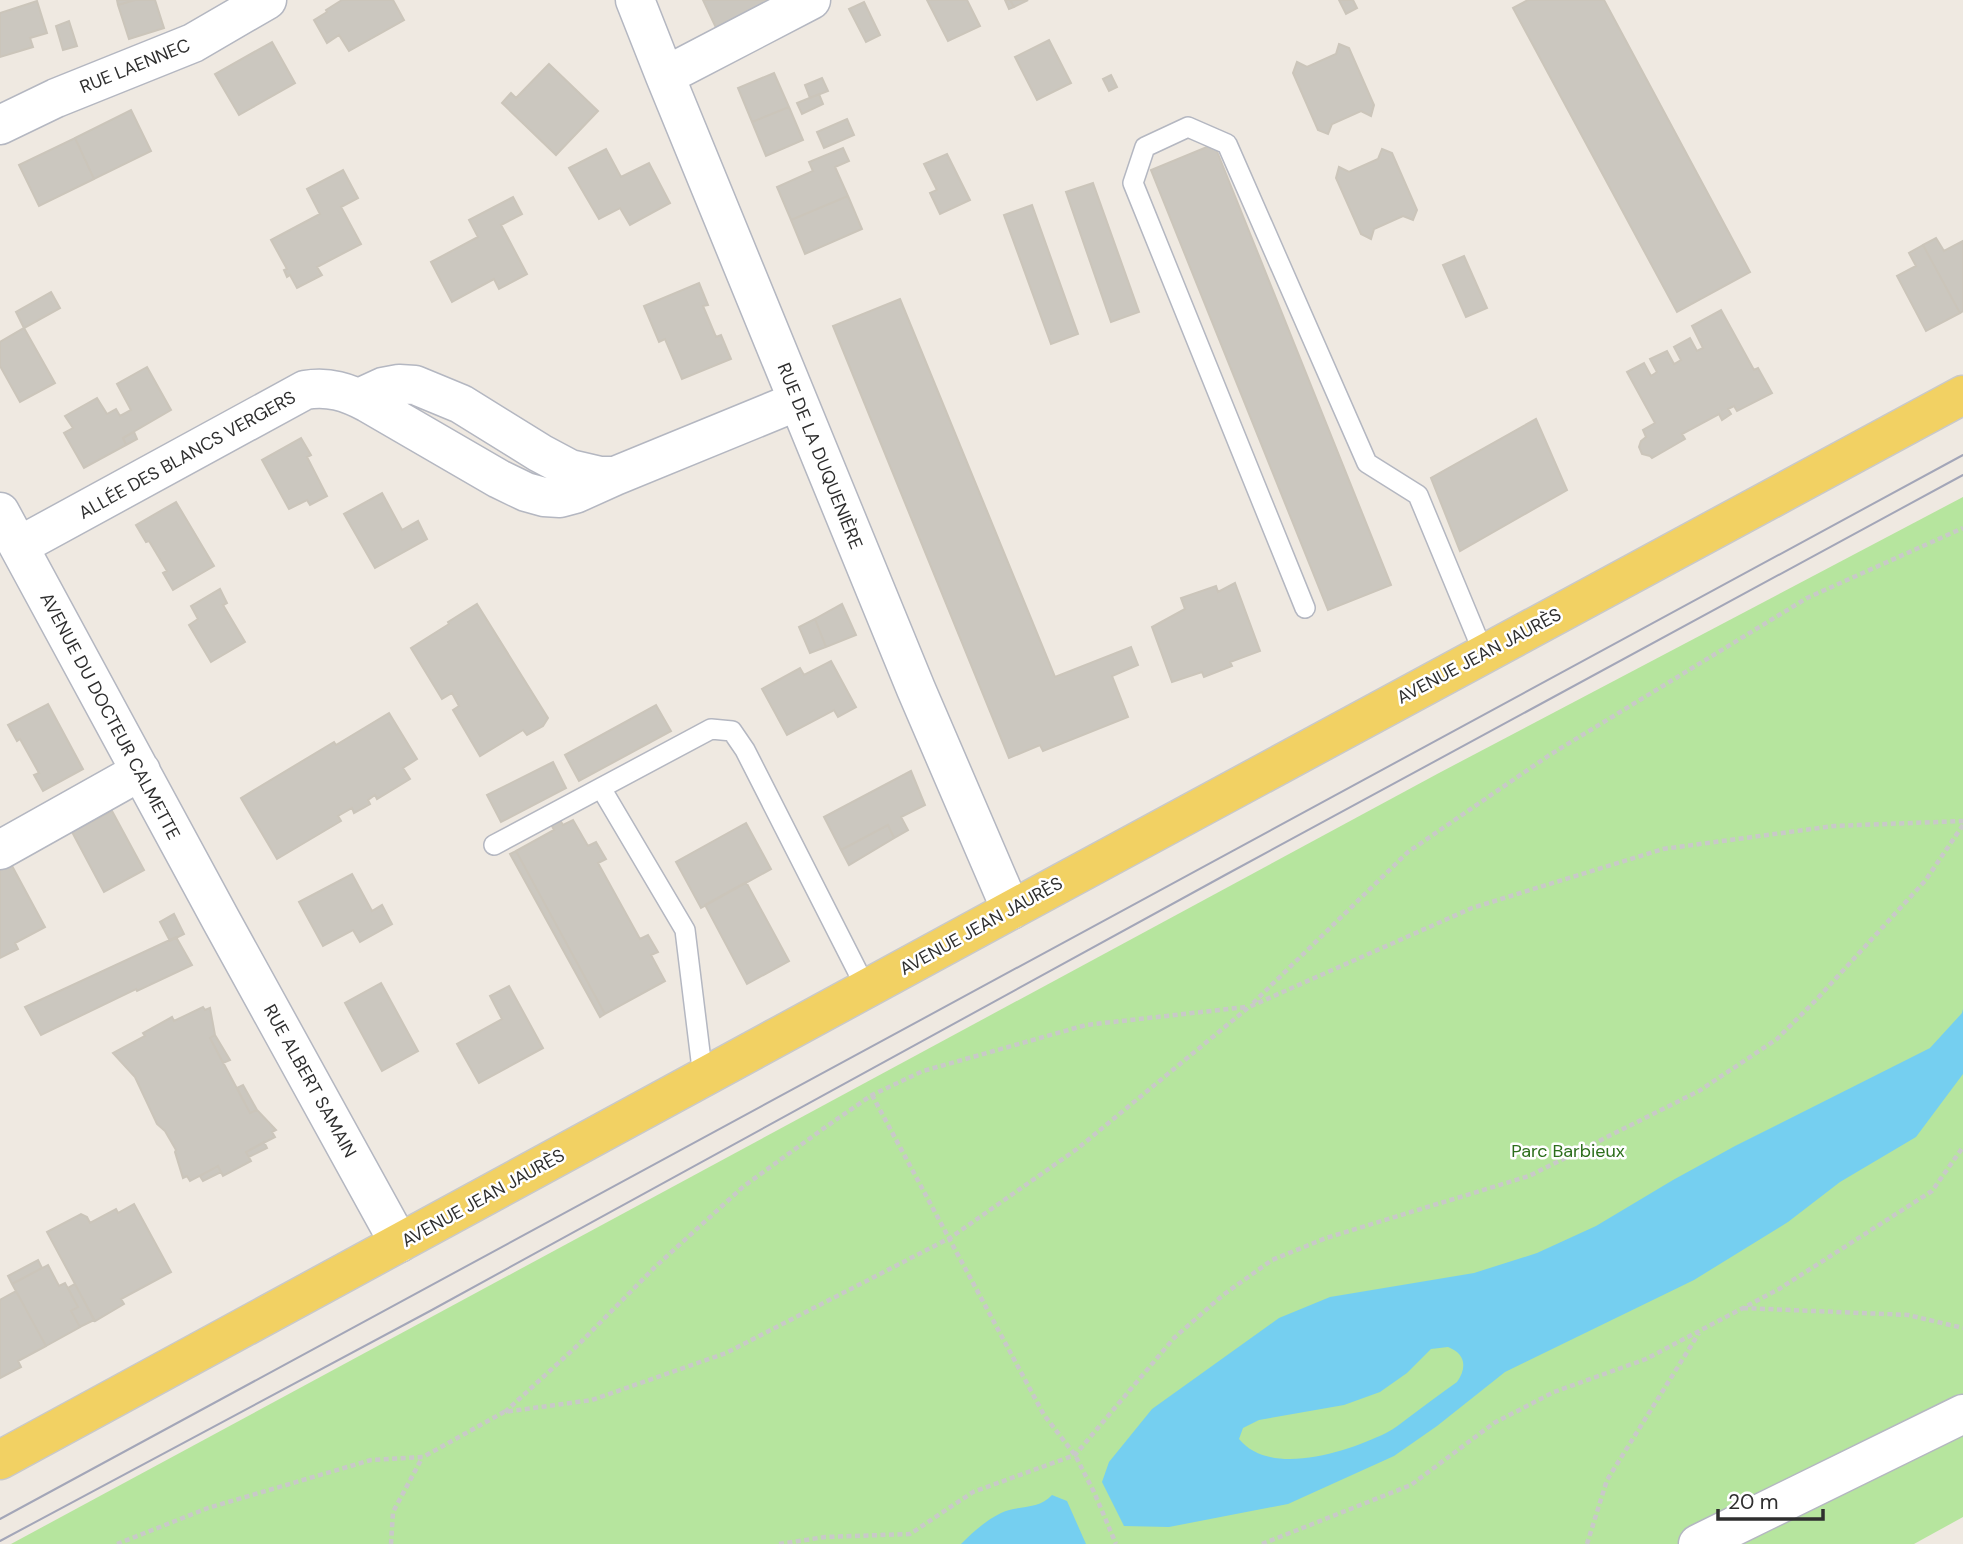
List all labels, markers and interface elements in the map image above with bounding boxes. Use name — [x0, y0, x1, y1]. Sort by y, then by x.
street label: RUE LAENNEC — [76, 33, 194, 99]
street label: RUE DE LA DUQUENIÈRE — [772, 359, 868, 553]
street label: ALLÉE DES BLANCS VERGERS — [74, 385, 300, 525]
street label: AVENUE DU DOCTEUR CALMETTE — [34, 588, 186, 844]
street label: AVENUE JEAN JAURÈS — [1393, 602, 1565, 710]
street label: AVENUE JEAN JAURÈS — [895, 871, 1067, 981]
street label: RUE ALBERT SAMAIN — [258, 1000, 362, 1162]
park label: Parc Barbieux — [1511, 1139, 1625, 1163]
street label: AVENUE JEAN JAURÈS — [397, 1143, 569, 1253]
scale bar — [1718, 1478, 1823, 1522]
text: 20 m — [1728, 1488, 1779, 1516]

